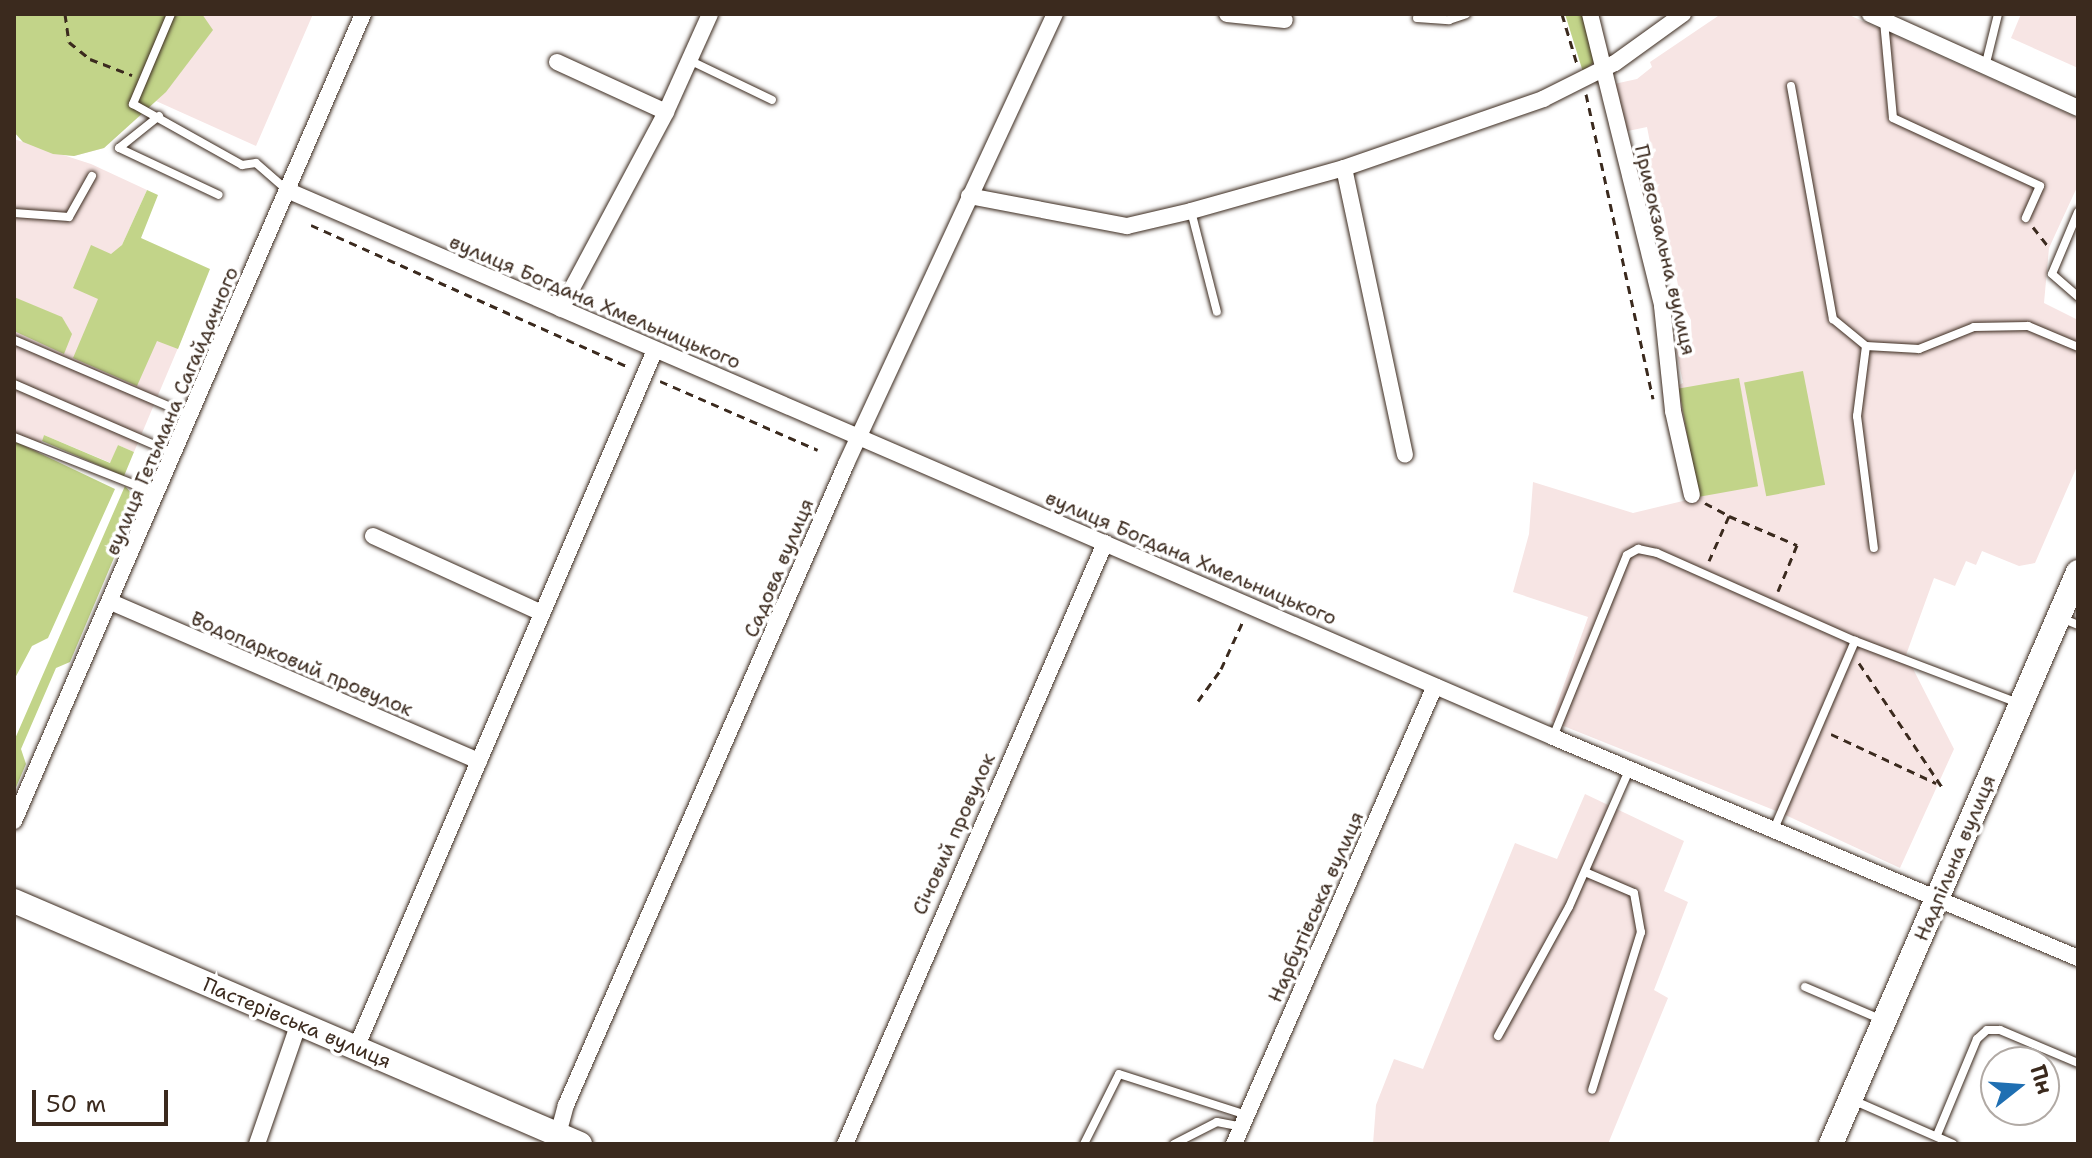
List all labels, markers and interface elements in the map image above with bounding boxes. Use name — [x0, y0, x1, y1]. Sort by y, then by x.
street label: Привокзальна вулиця — [1629, 142, 1701, 358]
street label: вулиця Богдана Хмельницького — [446, 230, 744, 374]
street label: вулиця Гетьмана Сагайдачного — [100, 263, 244, 559]
street label: вулиця Богдана Хмельницького — [1042, 486, 1340, 630]
street label: Садова вулиця — [739, 495, 819, 641]
street label: Водопарковий провулок — [187, 606, 417, 722]
street label: Січовий провулок — [908, 749, 1000, 919]
street label: Надпільна вулиця — [1909, 771, 2001, 945]
street label: Нарбутівська вулиця — [1263, 808, 1369, 1006]
street label: Пастерівська вулиця — [199, 972, 395, 1074]
north arrow — [1980, 1046, 2060, 1126]
text: Пн — [2023, 1061, 2060, 1098]
scale bar — [36, 1074, 172, 1124]
text: 50 m — [46, 1088, 106, 1120]

